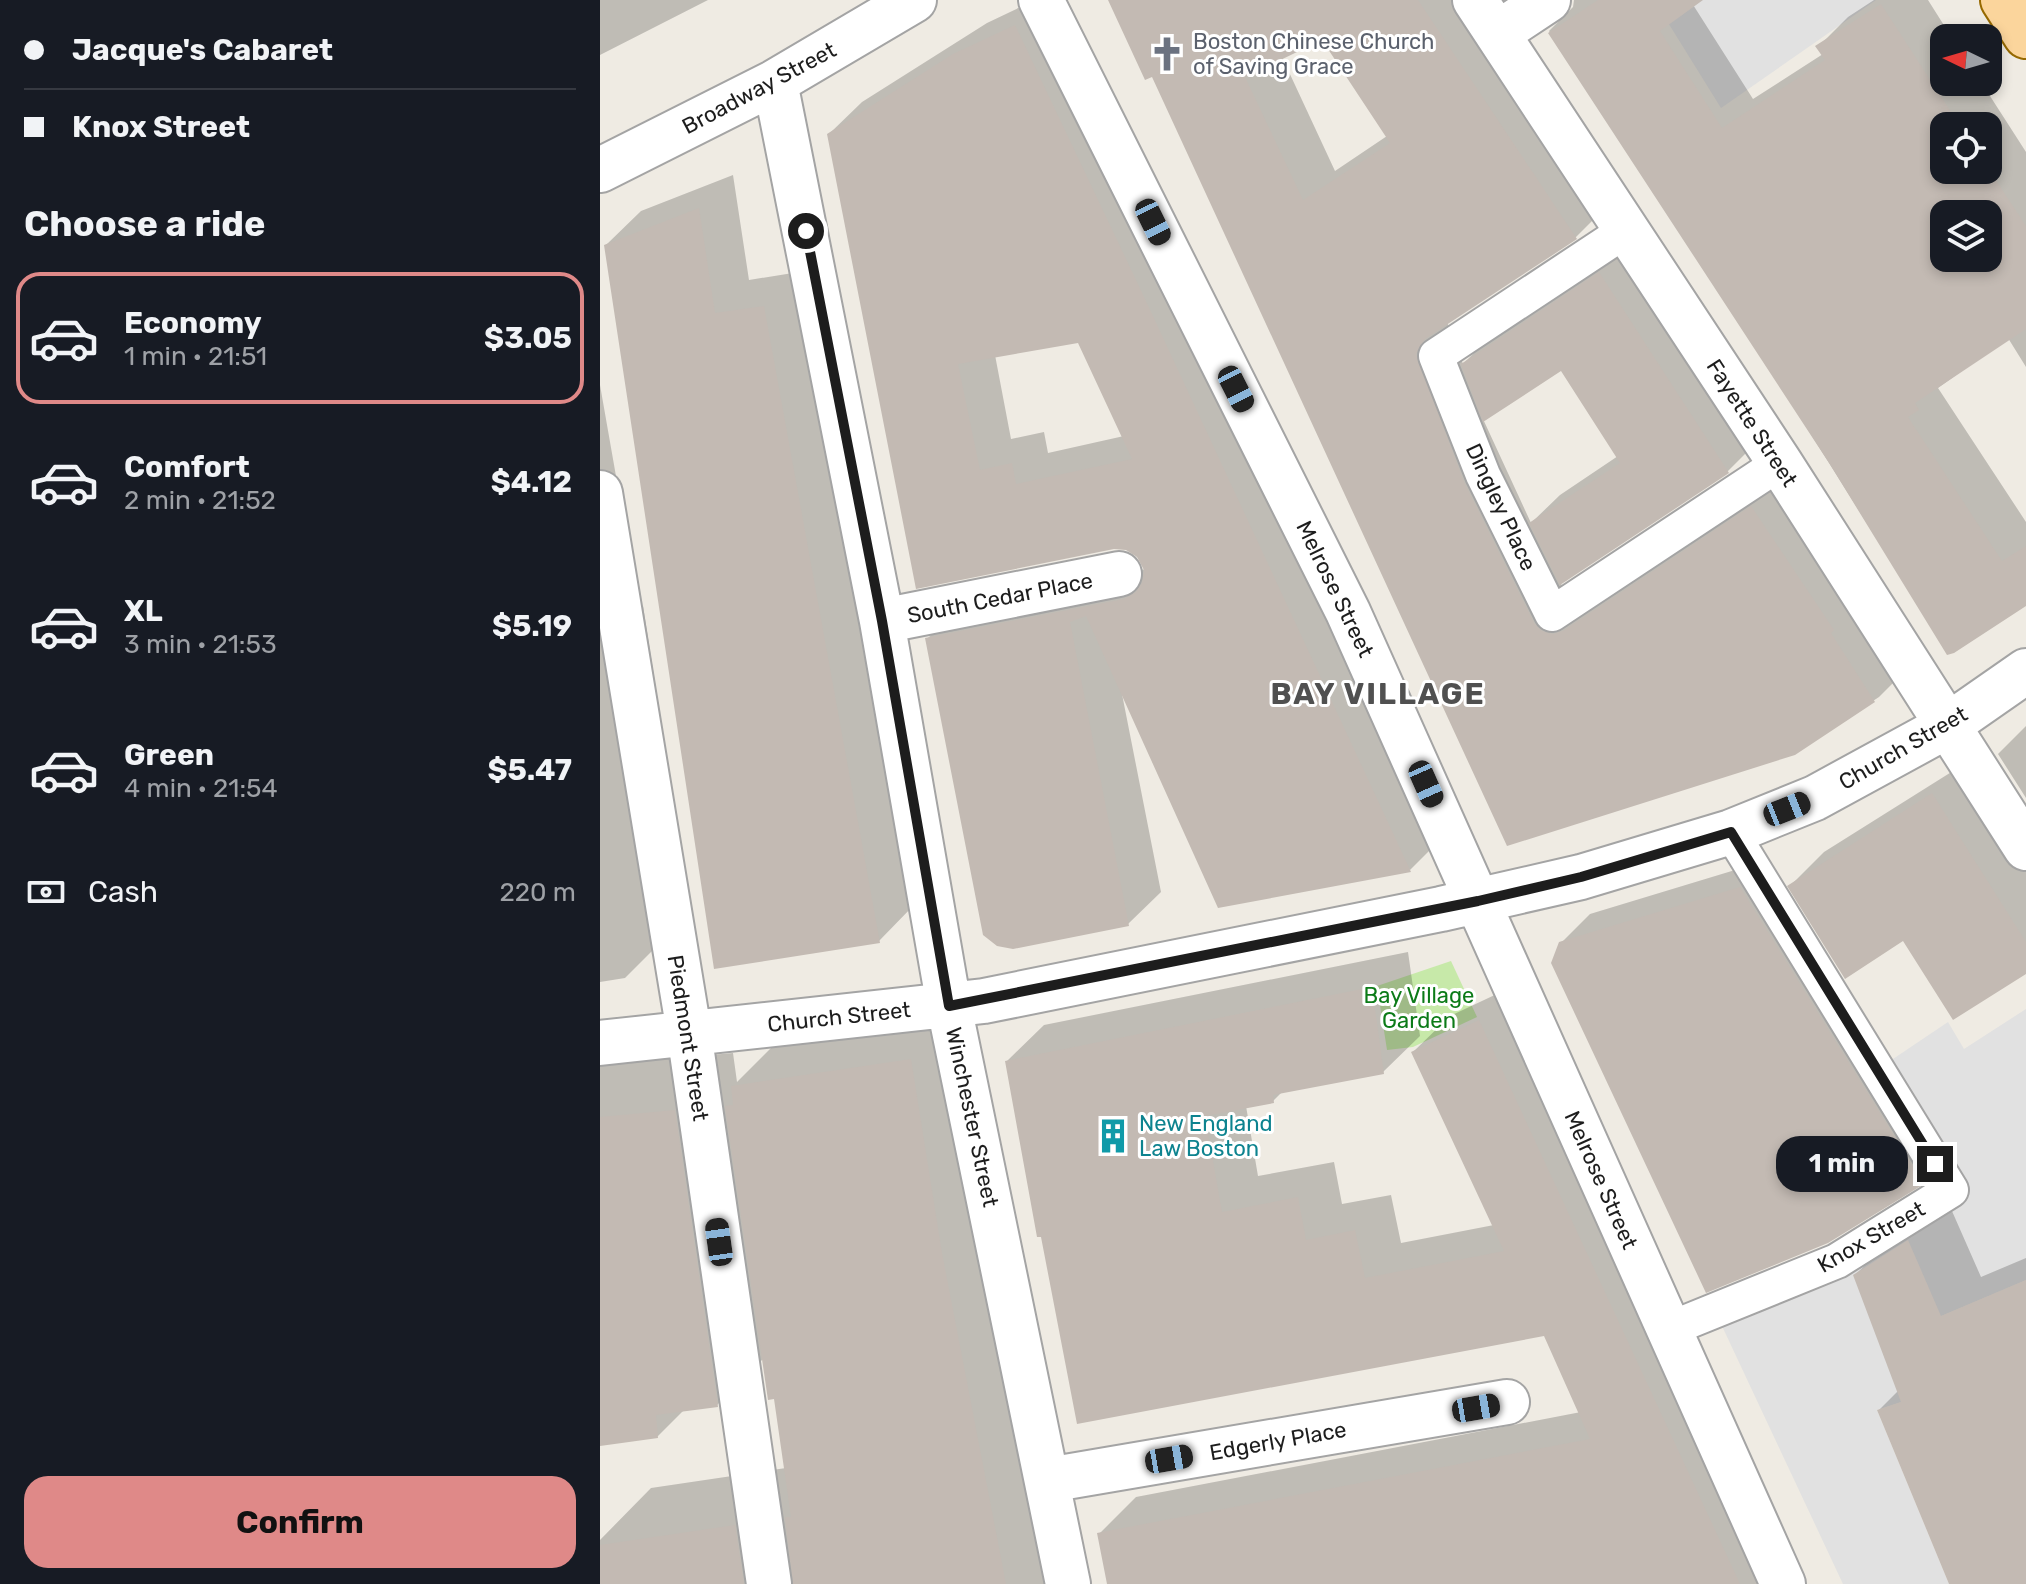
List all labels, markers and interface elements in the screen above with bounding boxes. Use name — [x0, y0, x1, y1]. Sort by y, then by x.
north arrow — [1930, 24, 2002, 96]
map controls — [1930, 24, 2002, 272]
place label: Boston Chinese Church of Saving Grace — [1193, 28, 1434, 80]
text: Jacque's Cabaret — [72, 32, 333, 68]
church icon: Boston Chinese Church of Saving Grace — [1148, 35, 1186, 73]
street label: Broadway Street — [677, 36, 841, 140]
text: Knox Street — [72, 109, 250, 145]
button: locate — [1930, 112, 2002, 184]
car — [1132, 195, 1174, 249]
button: layers — [1930, 200, 2002, 272]
text: Choose a ride — [24, 202, 265, 245]
route start — [788, 213, 824, 249]
icon: car — [28, 302, 100, 374]
text: Economy — [124, 305, 262, 341]
text: $3.05 — [484, 320, 572, 356]
text: 1 min · 21:51 — [124, 341, 267, 372]
street label: Fayette Street — [1701, 354, 1803, 492]
car — [1214, 362, 1258, 416]
street label: Dingley Place — [1460, 439, 1542, 575]
icon: car — [28, 446, 100, 518]
text: Comfort — [124, 449, 250, 485]
text: $4.12 — [491, 464, 572, 500]
text: 2 min · 21:52 — [124, 485, 276, 516]
street label: Melrose Street — [1290, 516, 1380, 662]
street label: South Cedar Place — [905, 567, 1095, 629]
icon: car — [28, 590, 100, 662]
text: XL — [124, 593, 163, 629]
text: $5.19 — [492, 608, 572, 644]
text: 3 min · 21:53 — [124, 629, 277, 660]
district label: BAY VILLAGE — [1270, 676, 1486, 712]
street label: Church Street — [1834, 700, 1972, 796]
icon: car — [28, 734, 100, 806]
text: Green — [124, 737, 214, 773]
text: $5.47 — [487, 752, 572, 788]
car — [1405, 757, 1447, 811]
text: 4 min · 21:54 — [124, 773, 278, 804]
car — [1760, 789, 1814, 829]
icon: cash — [24, 870, 68, 914]
text: Cash — [88, 874, 158, 910]
text: 220 m — [499, 877, 576, 908]
street label: Piedmont Street — [662, 953, 715, 1123]
park label: Bay Village Garden — [1364, 982, 1474, 1034]
street label: Church Street — [766, 996, 912, 1038]
street label: Winchester Street — [940, 1025, 1004, 1210]
street label: Melrose Street — [1558, 1107, 1644, 1254]
place label: New England Law Boston — [1139, 1110, 1273, 1162]
building icon: New England Law Boston — [1094, 1117, 1132, 1155]
callout: 1 min — [1775, 1136, 1907, 1192]
route end — [1917, 1146, 1953, 1182]
text: 1 min — [1809, 1148, 1875, 1179]
street label: Knox Street — [1812, 1195, 1930, 1279]
car — [704, 1217, 734, 1267]
car — [1450, 1392, 1502, 1424]
street label: Edgerly Place — [1207, 1416, 1349, 1466]
car — [1143, 1443, 1195, 1475]
button: Confirm — [24, 1476, 576, 1568]

